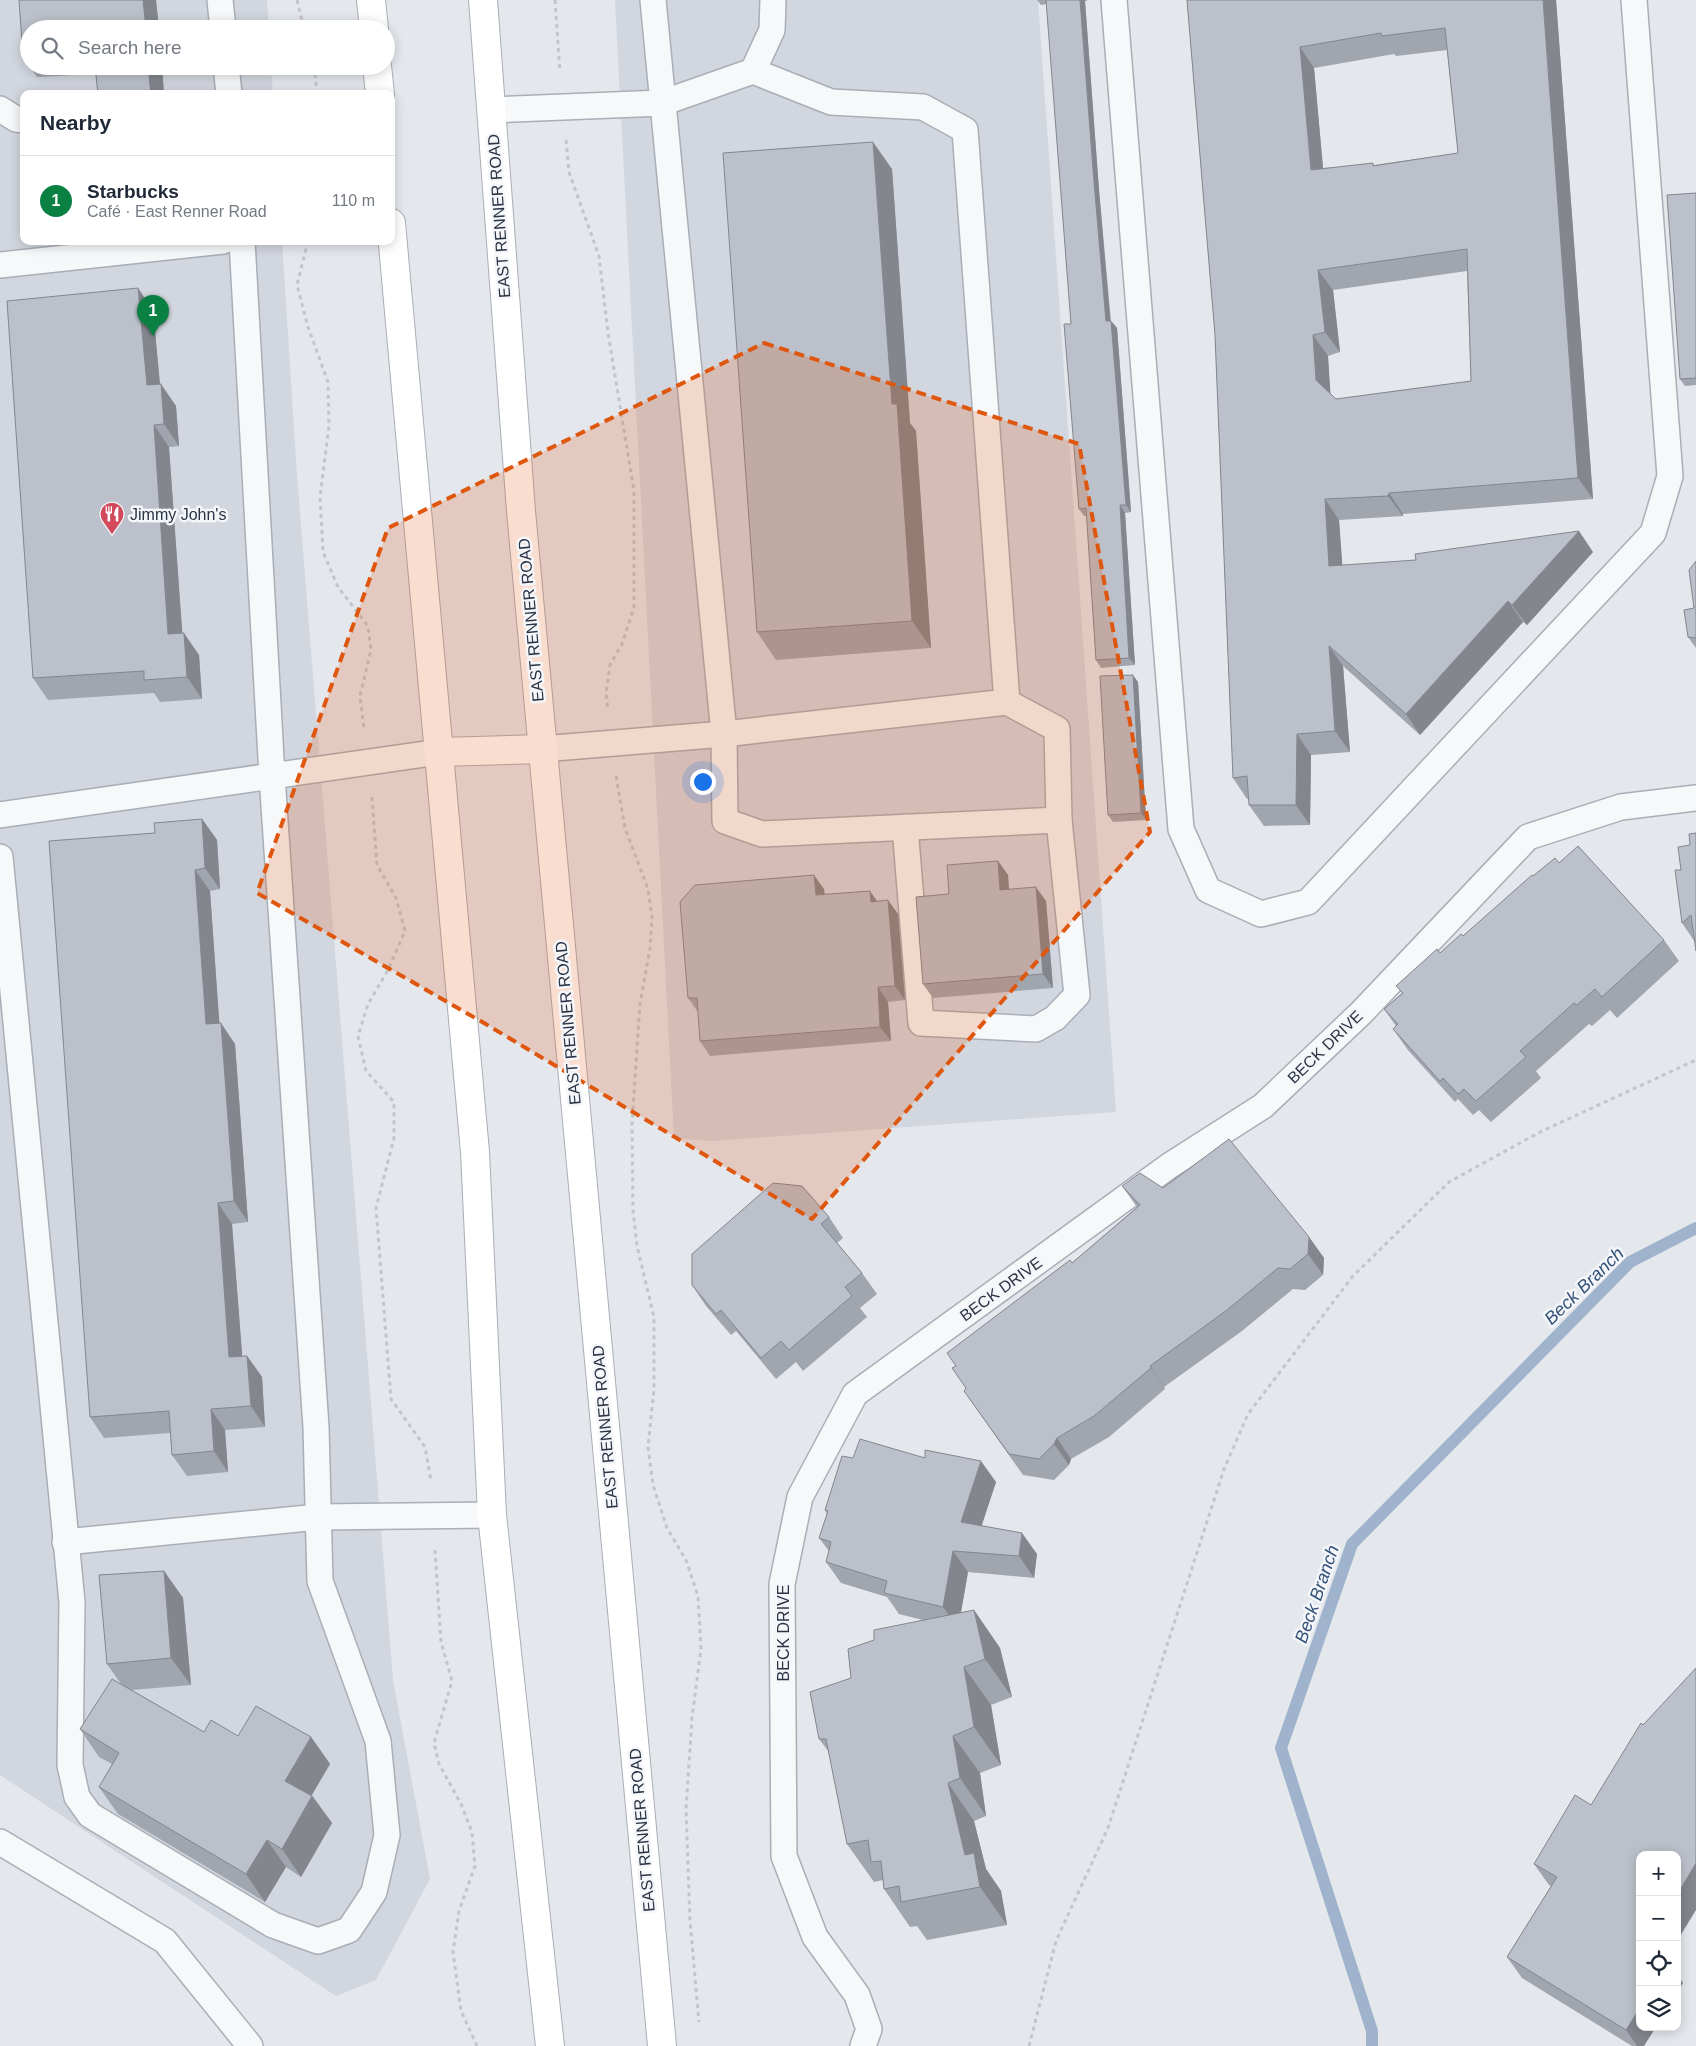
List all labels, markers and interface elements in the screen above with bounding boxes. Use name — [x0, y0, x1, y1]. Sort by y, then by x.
search box — [20, 20, 395, 75]
icon: search — [38, 34, 66, 62]
text: Search here — [78, 37, 182, 58]
text: Nearby — [40, 111, 111, 134]
street label: EAST RENNER ROAD — [485, 134, 513, 298]
text: Starbucks — [87, 181, 179, 202]
text: 1 — [52, 192, 60, 209]
text: 110 m — [332, 192, 375, 209]
text: Café · East Renner Road — [87, 203, 267, 220]
pin: 1 — [137, 295, 169, 336]
restaurant icon: Jimmy John's — [99, 501, 125, 535]
place label: Jimmy John's — [130, 506, 226, 523]
street label: EAST RENNER ROAD — [515, 537, 547, 703]
your location — [690, 769, 716, 795]
street label: EAST RENNER ROAD — [552, 940, 584, 1106]
street label: BECK DRIVE — [1284, 1007, 1366, 1087]
water label: Beck Branch — [1540, 1243, 1628, 1329]
street label: BECK DRIVE — [957, 1254, 1045, 1324]
street label: EAST RENNER ROAD — [589, 1344, 621, 1510]
water label: Beck Branch — [1291, 1542, 1343, 1646]
street label: BECK DRIVE — [775, 1585, 792, 1681]
street label: EAST RENNER ROAD — [626, 1747, 658, 1913]
map controls — [1636, 1851, 1681, 2031]
button: + — [1636, 1851, 1681, 1896]
button: − — [1636, 1896, 1681, 1941]
button: locate — [1636, 1941, 1681, 1986]
button: layers — [1636, 1986, 1681, 2031]

